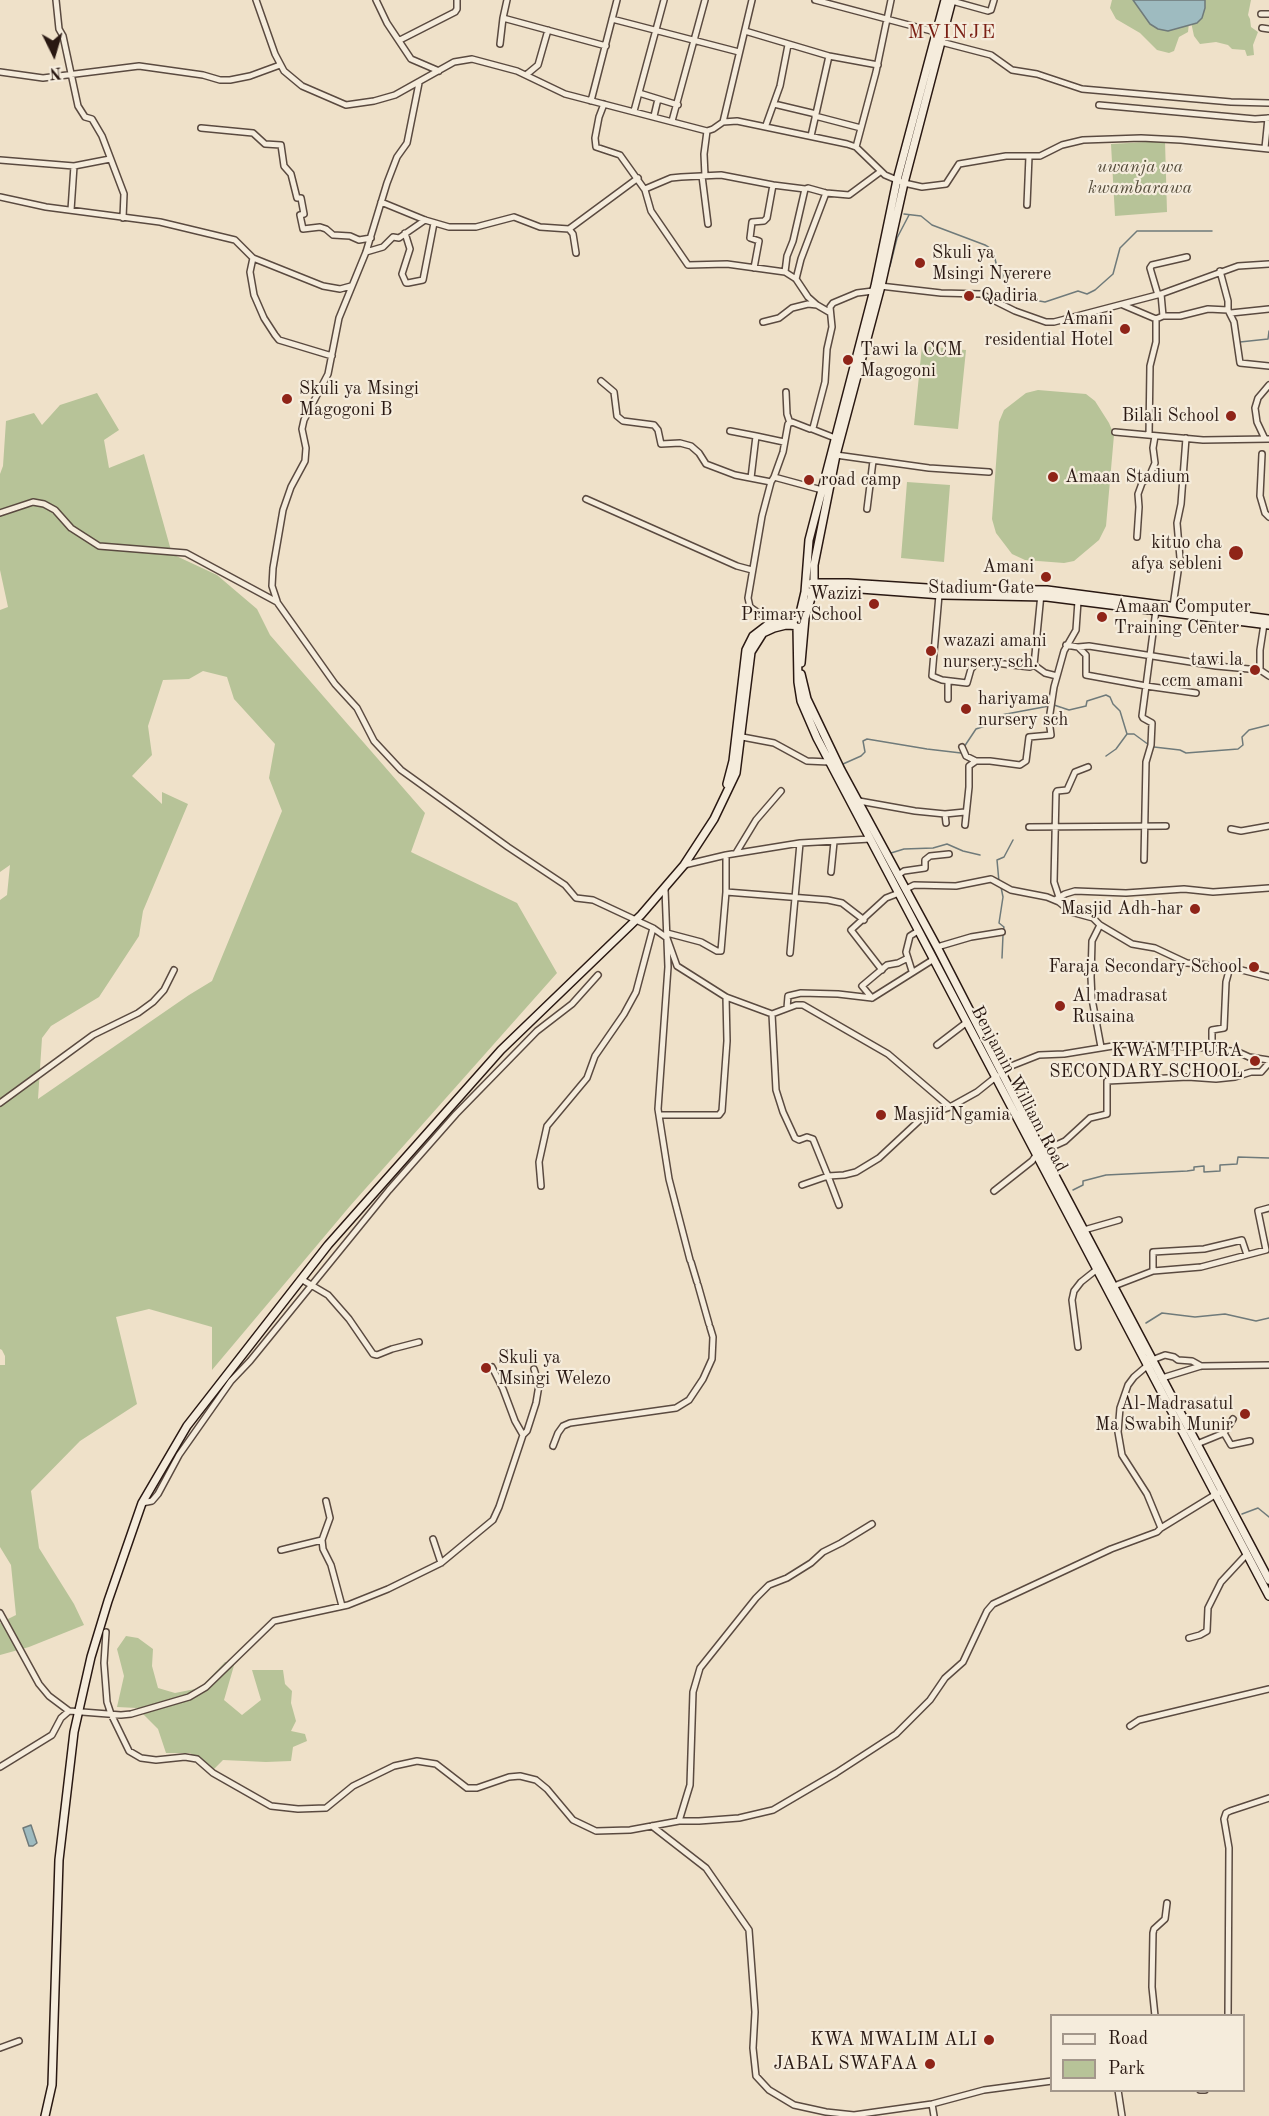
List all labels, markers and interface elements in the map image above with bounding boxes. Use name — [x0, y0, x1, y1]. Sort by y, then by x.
district label: MVINJE — [907, 21, 997, 45]
north arrow — [24, 24, 84, 84]
text: N — [49, 63, 62, 80]
park label: uwanja wa kwambarawa — [1088, 156, 1192, 198]
place label: Skuli ya Msingi Nyerere — [932, 242, 1051, 284]
marker: Skuli ya Msingi Nyerere — [913, 256, 927, 270]
place label: Qadiria — [981, 285, 1038, 307]
marker: Qadiria — [962, 289, 976, 303]
place label: Amani residential Hotel — [985, 308, 1113, 350]
marker: Amani residential Hotel — [1118, 322, 1132, 336]
place label: Tawi la CCM Magogoni — [860, 339, 962, 382]
marker: Tawi la CCM Magogoni — [841, 353, 855, 367]
place label: Skuli ya Msingi Magogoni B — [299, 378, 419, 420]
marker: Skuli ya Msingi Magogoni B — [280, 392, 294, 406]
place label: Bilali School — [1122, 405, 1219, 427]
marker: Bilali School — [1224, 409, 1238, 423]
place label: Amaan Stadium — [1065, 466, 1190, 488]
place label: road camp — [821, 469, 901, 491]
marker: Amaan Stadium — [1046, 470, 1060, 484]
marker: road camp — [802, 473, 816, 487]
place label: kituo cha afya sebleni — [1131, 532, 1222, 574]
marker: kituo cha afya sebleni — [1227, 544, 1245, 562]
place label: Amani Stadium Gate — [928, 556, 1034, 598]
marker: Amani Stadium Gate — [1039, 570, 1053, 584]
place label: Wazizi Primary School — [741, 583, 862, 626]
place label: Amaan Computer Training Center — [1114, 596, 1251, 638]
marker: Wazizi Primary School — [867, 597, 881, 611]
marker: Amaan Computer Training Center — [1095, 610, 1109, 624]
place label: wazazi amani nursery sch. — [943, 630, 1047, 672]
marker: wazazi amani nursery sch. — [924, 644, 938, 658]
place label: tawi la ccm amani — [1161, 649, 1243, 692]
marker: tawi la ccm amani — [1248, 663, 1262, 677]
place label: hariyama nursery sch — [978, 688, 1068, 730]
marker: hariyama nursery sch — [959, 702, 973, 716]
place label: Masjid Adh-har — [1060, 898, 1183, 920]
marker: Masjid Adh-har — [1188, 902, 1202, 916]
place label: Faraja Secondary School — [1048, 956, 1242, 978]
marker: Faraja Secondary School — [1247, 960, 1261, 974]
place label: Al madrasat Rusaina — [1072, 985, 1168, 1028]
marker: Al madrasat Rusaina — [1053, 999, 1067, 1013]
street label: Benjamin William Road — [966, 1002, 1072, 1176]
place label: KWAMTIPURA SECONDARY SCHOOL — [1049, 1040, 1243, 1082]
marker: KWAMTIPURA SECONDARY SCHOOL — [1248, 1054, 1262, 1068]
place label: Masjid Ngamia — [893, 1104, 1010, 1126]
marker: Masjid Ngamia — [874, 1108, 888, 1122]
place label: Skuli ya Msingi Welezo — [498, 1347, 611, 1390]
marker: Skuli ya Msingi Welezo — [479, 1361, 493, 1375]
place label: Al-Madrasatul Ma Swabih Munir — [1095, 1393, 1233, 1436]
marker: Al-Madrasatul Ma Swabih Munir — [1238, 1407, 1252, 1421]
legend — [1050, 2014, 1245, 2092]
place label: KWA MWALIM ALI — [810, 2029, 977, 2051]
text: Road — [1108, 2030, 1148, 2048]
marker: KWA MWALIM ALI — [982, 2033, 996, 2047]
place label: JABAL SWAFAA — [773, 2053, 918, 2075]
marker: JABAL SWAFAA — [923, 2057, 937, 2071]
text: Park — [1108, 2060, 1145, 2078]

